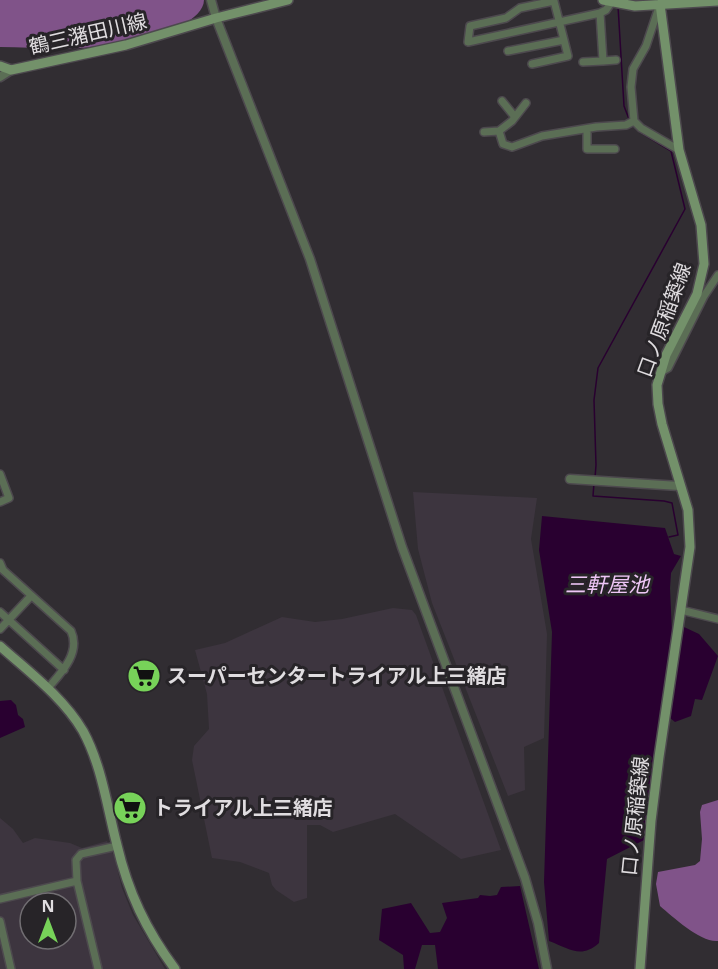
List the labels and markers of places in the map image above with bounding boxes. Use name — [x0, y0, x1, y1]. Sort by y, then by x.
supermarket icon: スーパーセンタートライアル上三緒店 — [126, 658, 162, 694]
place label: スーパーセンタートライアル上三緒店 — [167, 662, 507, 689]
supermarket icon: トライアル上三緒店 — [112, 790, 148, 826]
place label: トライアル上三緒店 — [153, 794, 333, 821]

